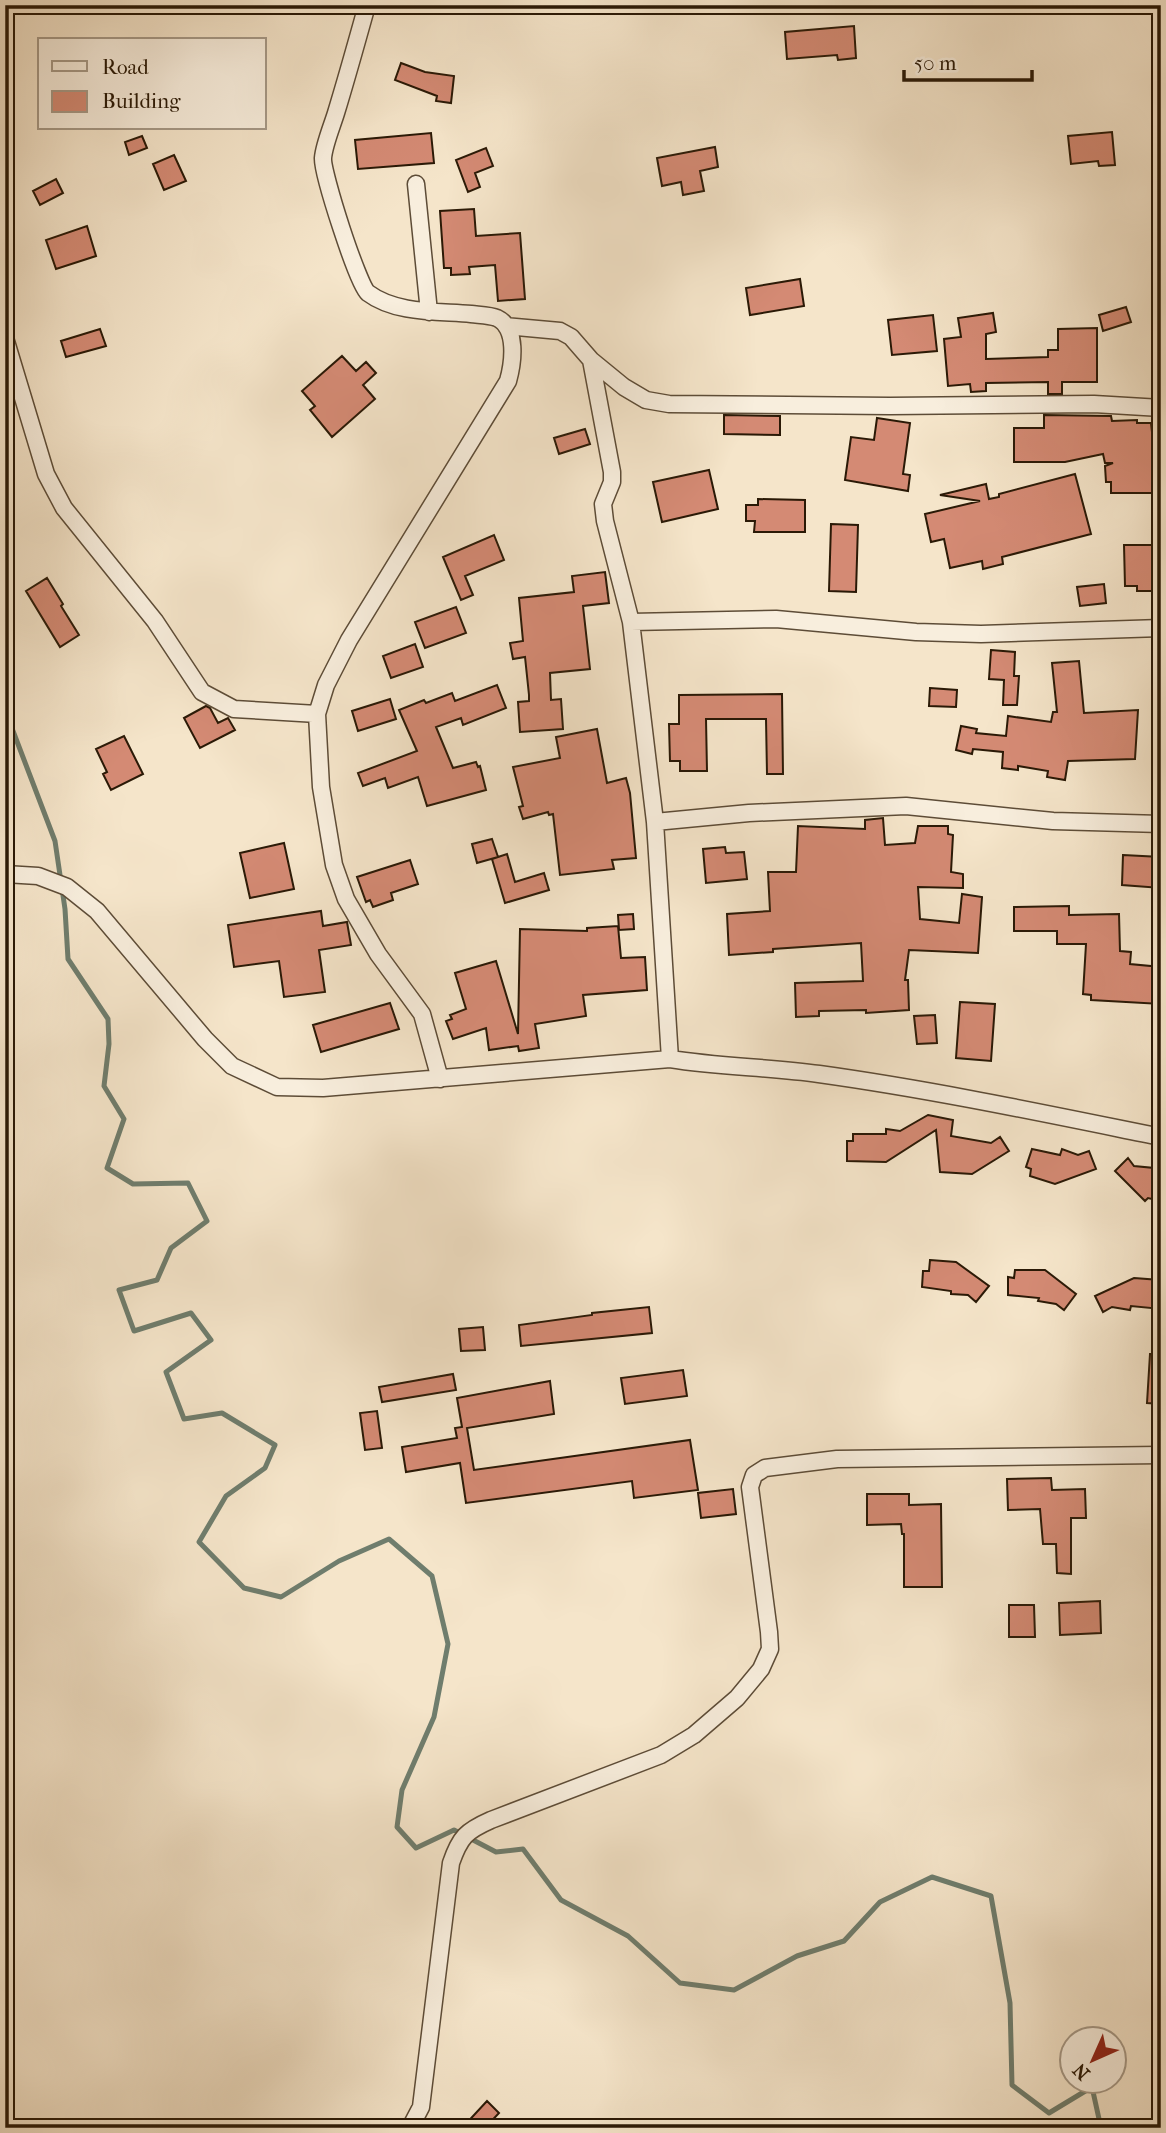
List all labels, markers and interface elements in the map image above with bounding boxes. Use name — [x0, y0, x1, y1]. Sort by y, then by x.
legend — [38, 38, 266, 130]
scale bar — [904, 38, 1031, 82]
text: 50 m — [914, 51, 957, 75]
text: Road — [102, 55, 149, 79]
text: Building — [102, 89, 181, 113]
north arrow — [1058, 2024, 1128, 2094]
text: N — [1068, 2058, 1095, 2084]

